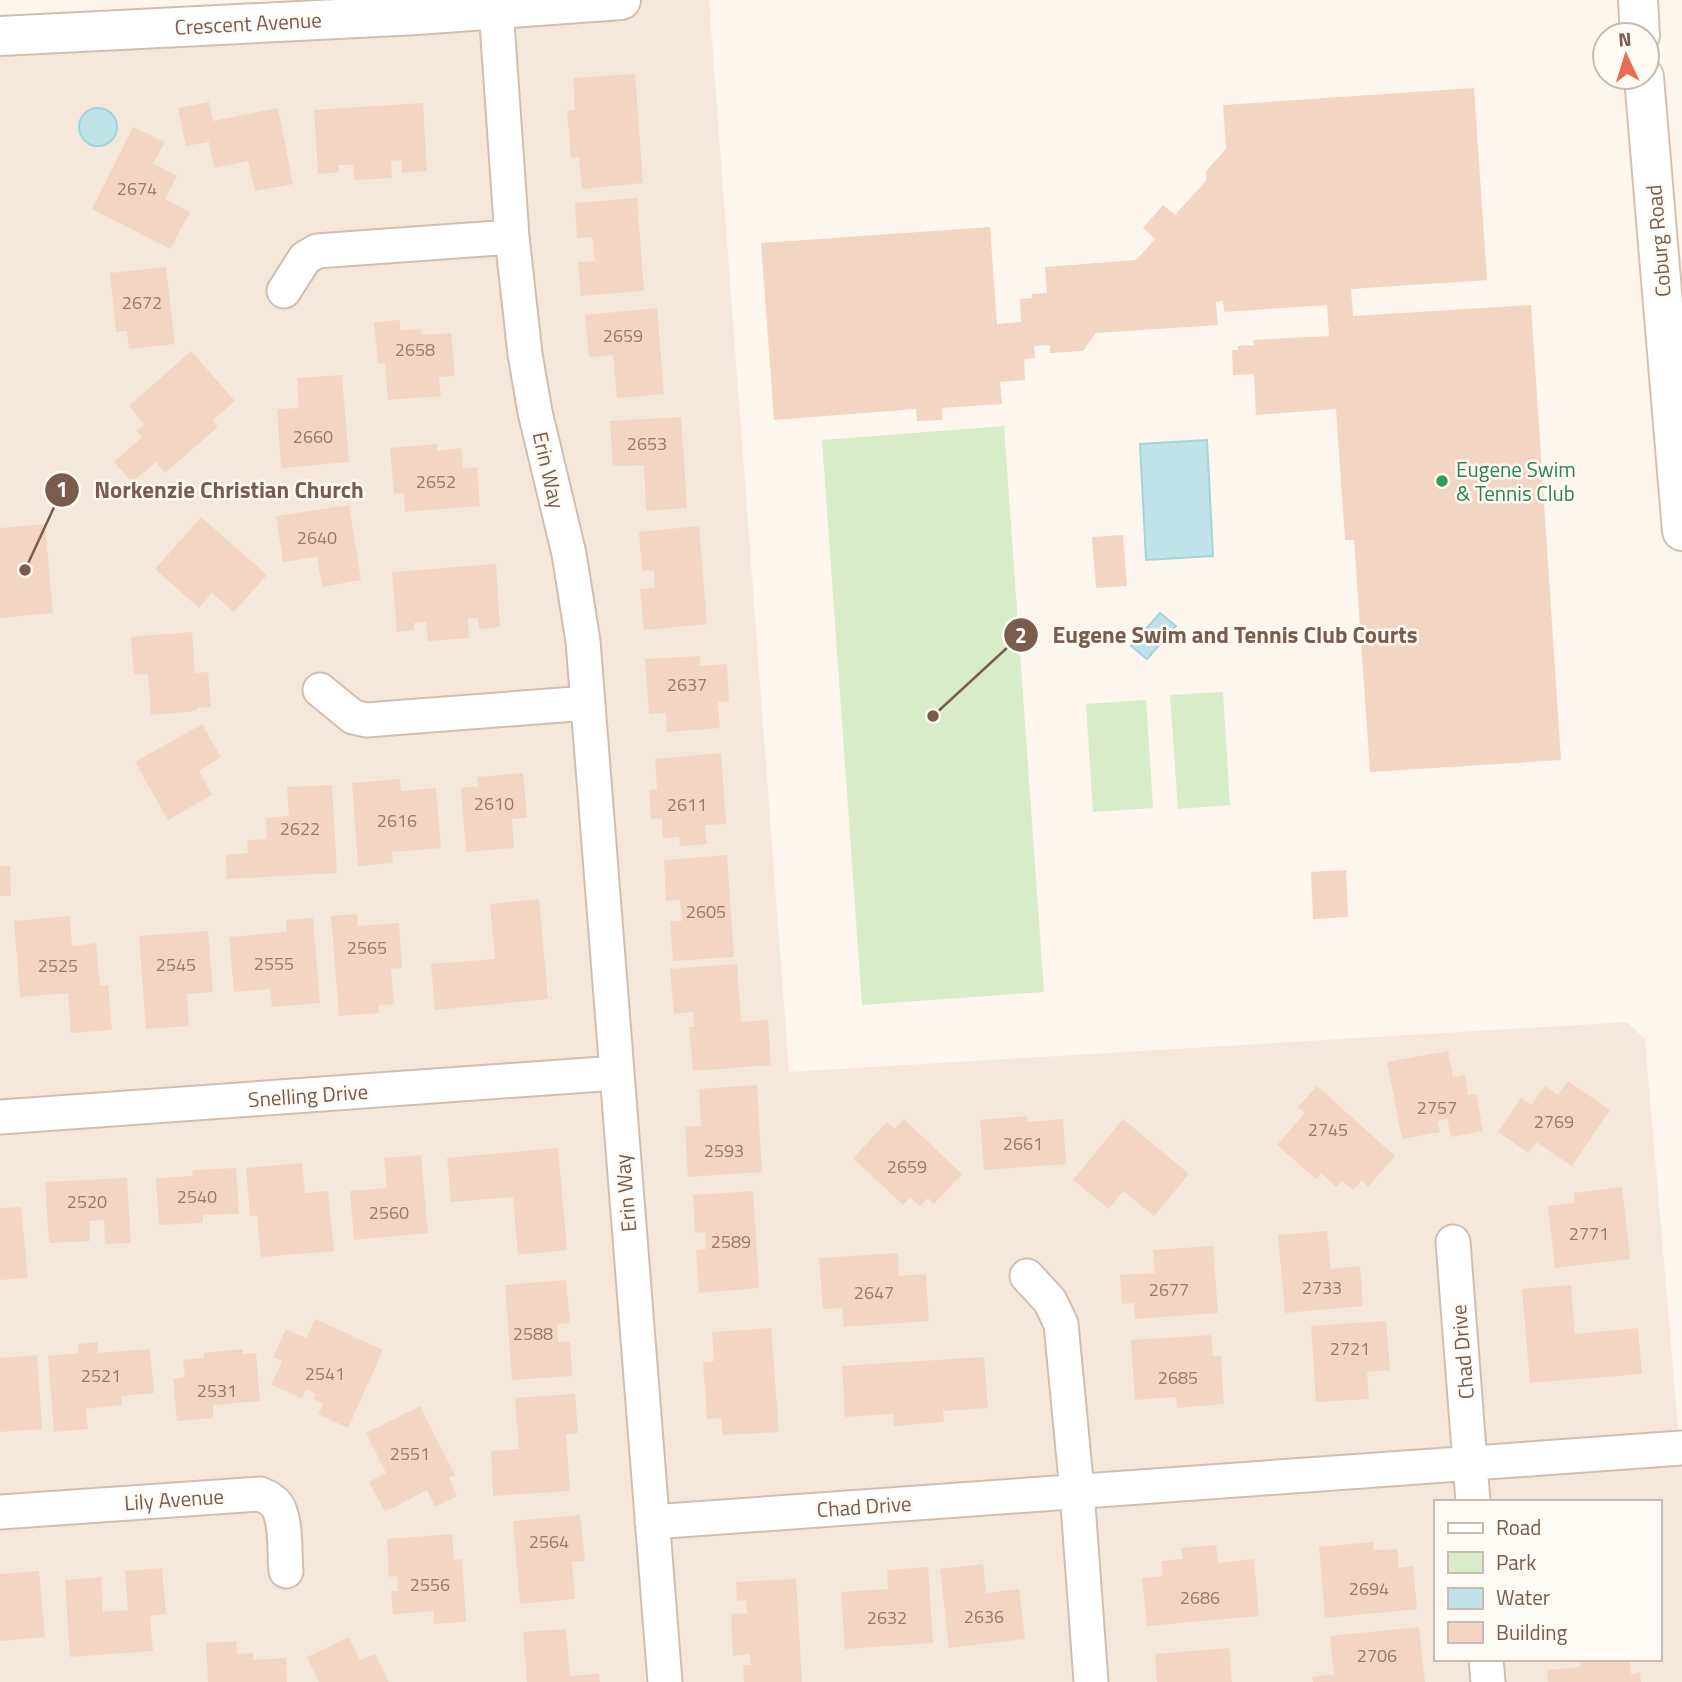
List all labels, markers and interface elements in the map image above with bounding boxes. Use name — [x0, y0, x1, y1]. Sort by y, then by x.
street label: Crescent Avenue — [174, 3, 322, 43]
north arrow — [1591, 21, 1661, 91]
text: N — [1617, 24, 1632, 53]
house number: 2674 — [117, 175, 157, 202]
street label: Coburg Road — [1637, 184, 1679, 298]
house number: 2672 — [122, 289, 162, 316]
house number: 2659 — [603, 322, 643, 349]
house number: 2658 — [395, 336, 435, 363]
house number: 2660 — [293, 423, 333, 450]
street label: Erin Way — [525, 428, 573, 512]
house number: 2653 — [627, 430, 667, 457]
place label: Eugene Swim & Tennis Club — [1456, 453, 1576, 509]
callout: Norkenzie Christian Church — [45, 468, 378, 512]
house number: 2652 — [416, 468, 456, 495]
text: Norkenzie Christian Church — [94, 472, 364, 507]
text: 1 — [56, 473, 68, 505]
marker: Eugene Swim & Tennis Club — [1434, 473, 1450, 489]
house number: 2640 — [297, 524, 337, 551]
callout: Eugene Swim and Tennis Club Courts — [1004, 613, 1432, 657]
text: Eugene Swim and Tennis Club Courts — [1052, 617, 1418, 652]
text: 2 — [1015, 619, 1027, 651]
house number: 2637 — [667, 671, 707, 698]
house number: 2610 — [474, 790, 514, 817]
house number: 2611 — [667, 791, 707, 818]
house number: 2616 — [377, 807, 417, 834]
house number: 2622 — [280, 815, 320, 842]
house number: 2605 — [686, 898, 726, 925]
house number: 2565 — [347, 934, 387, 961]
house number: 2555 — [254, 950, 294, 977]
house number: 2545 — [156, 951, 196, 978]
house number: 2525 — [38, 952, 78, 979]
street label: Snelling Drive — [247, 1075, 369, 1115]
house number: 2757 — [1417, 1094, 1457, 1121]
house number: 2769 — [1534, 1108, 1574, 1135]
house number: 2745 — [1308, 1116, 1348, 1143]
house number: 2661 — [1003, 1130, 1043, 1157]
house number: 2593 — [704, 1137, 744, 1164]
street label: Erin Way — [606, 1153, 644, 1233]
house number: 2659 — [887, 1153, 927, 1180]
house number: 2540 — [177, 1183, 217, 1210]
house number: 2520 — [67, 1188, 107, 1215]
house number: 2560 — [369, 1199, 409, 1226]
house number: 2771 — [1569, 1220, 1609, 1247]
house number: 2589 — [711, 1228, 751, 1255]
house number: 2733 — [1302, 1274, 1342, 1301]
house number: 2677 — [1149, 1276, 1189, 1303]
house number: 2647 — [854, 1279, 894, 1306]
street label: Chad Drive — [1442, 1303, 1482, 1401]
house number: 2588 — [513, 1320, 553, 1347]
house number: 2721 — [1330, 1335, 1370, 1362]
house number: 2541 — [305, 1360, 345, 1387]
house number: 2521 — [81, 1362, 121, 1389]
house number: 2685 — [1158, 1364, 1198, 1391]
house number: 2531 — [197, 1377, 237, 1404]
house number: 2551 — [390, 1440, 430, 1467]
street label: Lily Avenue — [123, 1480, 225, 1518]
street label: Chad Drive — [816, 1487, 912, 1525]
legend — [1434, 1500, 1661, 1661]
text: Road — [1496, 1511, 1541, 1543]
house number: 2564 — [529, 1528, 569, 1555]
text: Park — [1496, 1546, 1536, 1578]
house number: 2556 — [410, 1571, 450, 1598]
house number: 2694 — [1349, 1575, 1389, 1602]
text: Water — [1496, 1581, 1550, 1613]
house number: 2686 — [1180, 1584, 1220, 1611]
house number: 2636 — [964, 1603, 1004, 1630]
house number: 2632 — [867, 1604, 907, 1631]
text: Building — [1496, 1616, 1568, 1648]
house number: 2706 — [1357, 1642, 1397, 1669]

